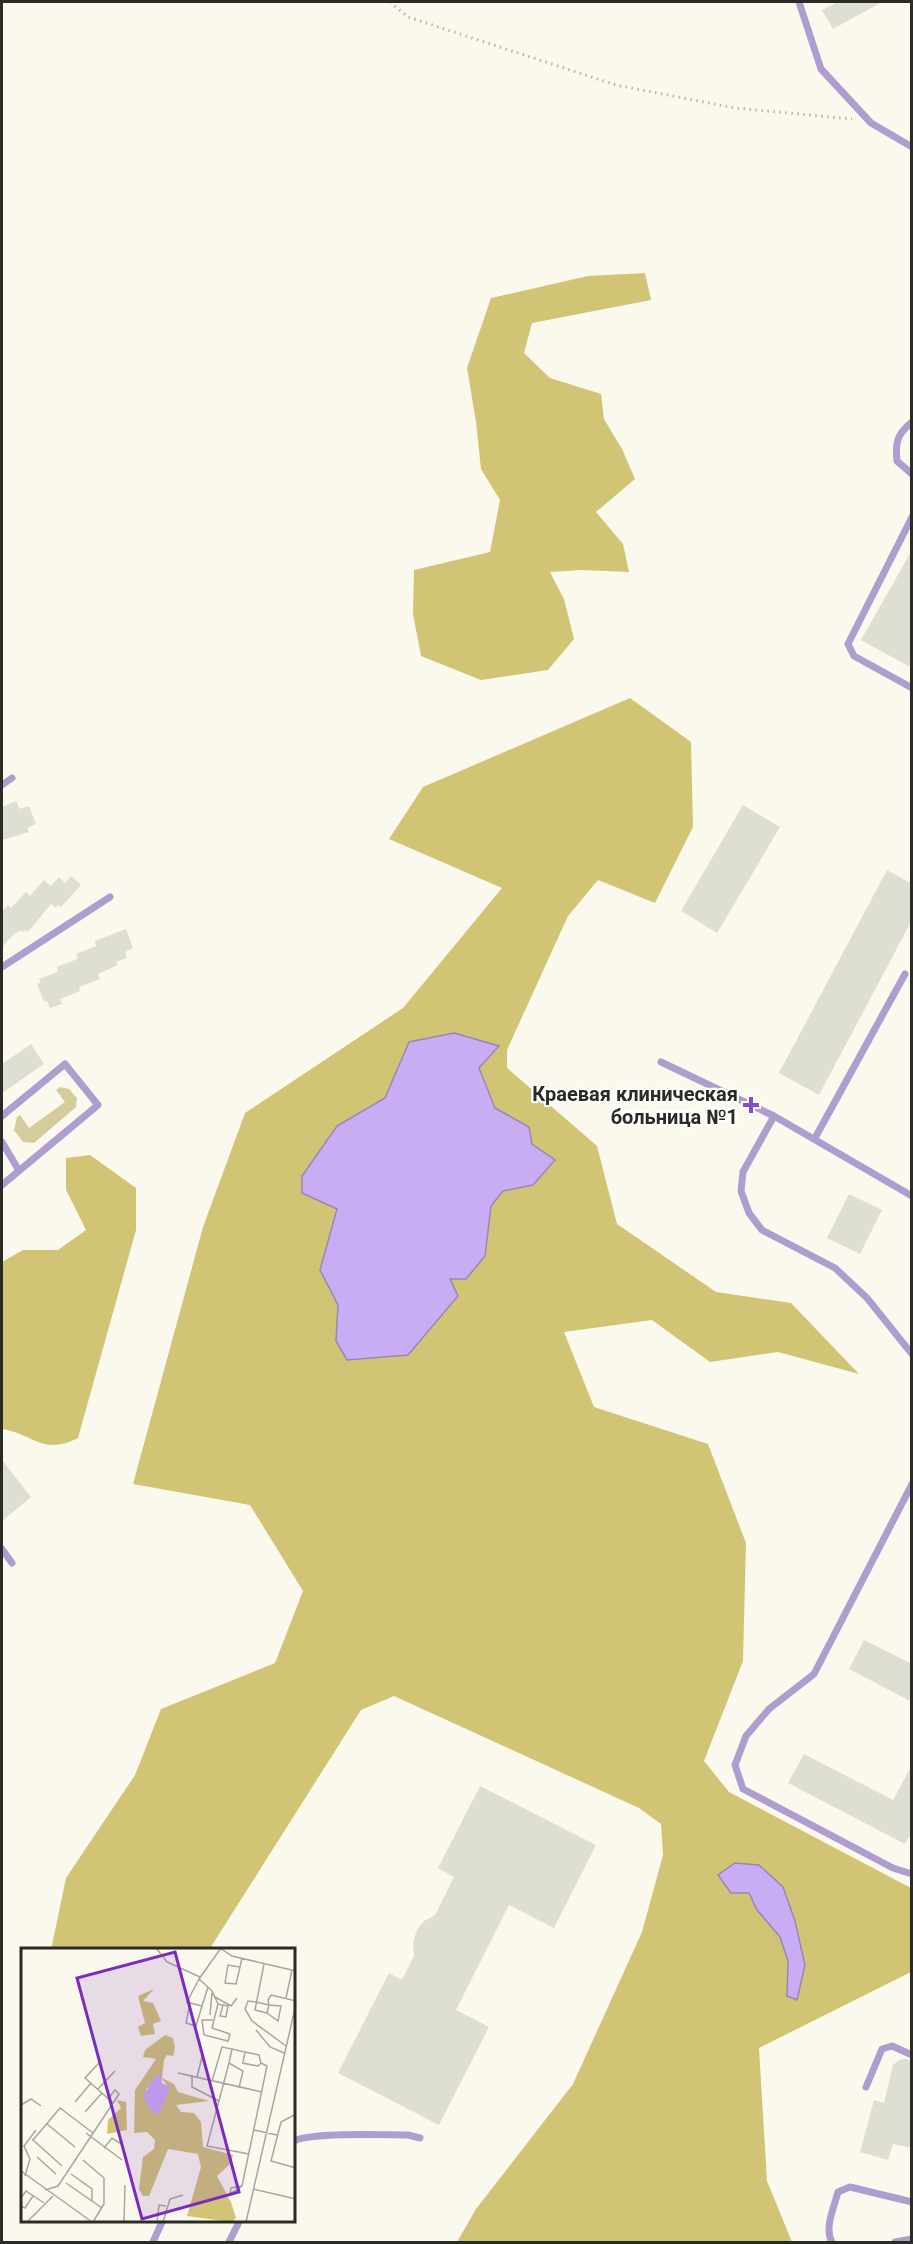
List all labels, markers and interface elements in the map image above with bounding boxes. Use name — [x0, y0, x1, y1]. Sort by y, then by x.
place label: Краевая клиническая больница №1 — [532, 1082, 738, 1129]
marker: Краевая клиническая больница №1 — [742, 1096, 760, 1114]
inset map — [21, 1948, 296, 2223]

